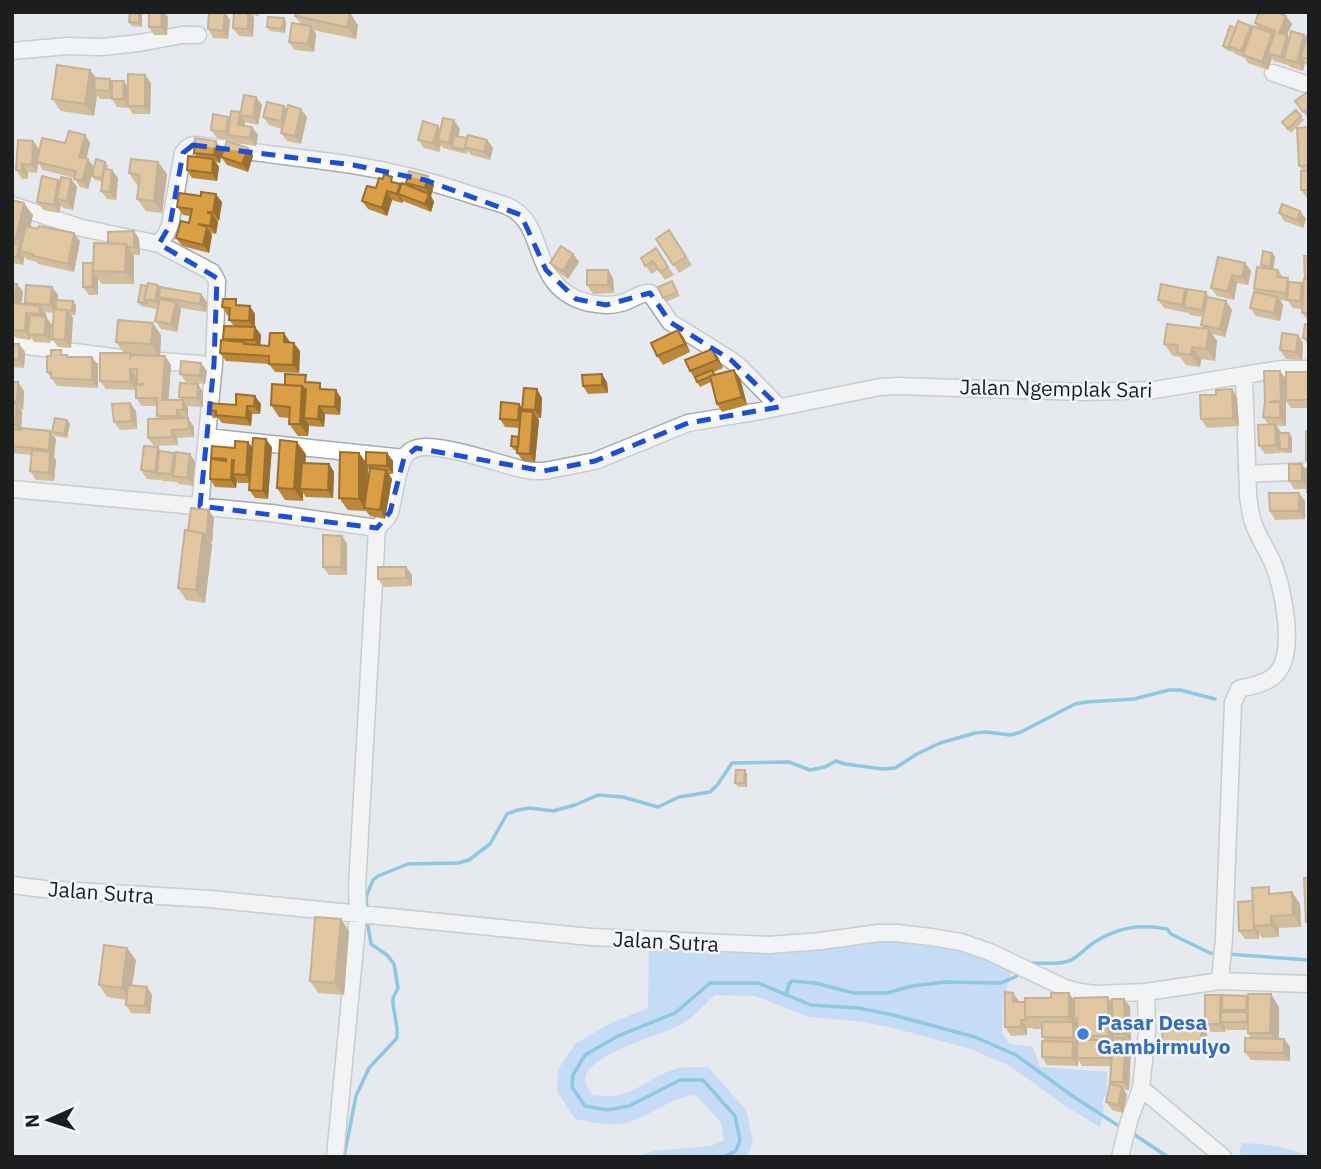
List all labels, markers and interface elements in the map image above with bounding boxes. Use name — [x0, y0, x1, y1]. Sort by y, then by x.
street label: Jalan Ngemplak Sari — [959, 372, 1153, 404]
street label: Jalan Sutra — [47, 874, 155, 910]
street label: Jalan Sutra — [612, 924, 720, 958]
place label: Pasar Desa Gambirmulyo — [1097, 1008, 1231, 1060]
marker: Pasar Desa Gambirmulyo — [1075, 1026, 1091, 1042]
north arrow — [14, 1085, 84, 1155]
text: N — [20, 1113, 44, 1128]

